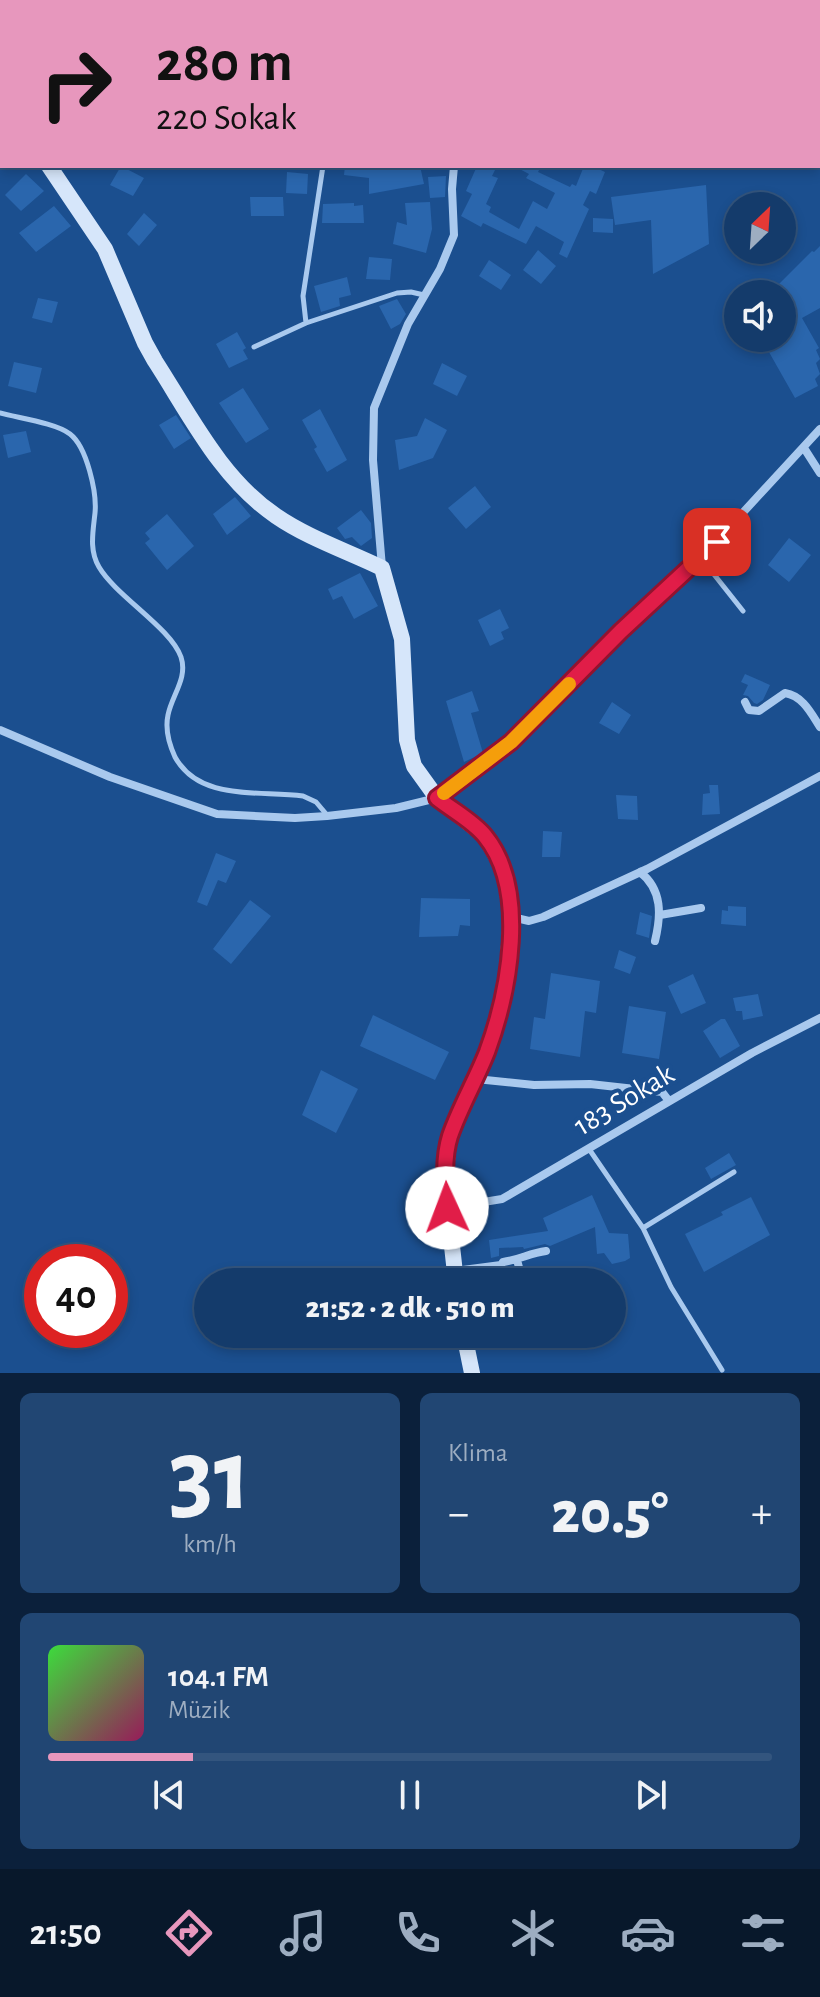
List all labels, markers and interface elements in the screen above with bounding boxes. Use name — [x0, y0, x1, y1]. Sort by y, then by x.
icon: right — [24, 32, 128, 136]
text: 280 m — [156, 35, 293, 91]
text: 220 Sokak — [156, 100, 296, 136]
north arrow — [724, 192, 796, 264]
map controls — [724, 192, 796, 352]
button: sound — [724, 280, 796, 352]
pin — [683, 508, 751, 576]
icon: arrive — [695, 520, 739, 564]
street label: 183 Sokak — [569, 1058, 679, 1141]
position arrow — [405, 1166, 489, 1250]
speed limit sign: 40 — [24, 1244, 128, 1348]
text: 21:52 · 2 dk · 510 m — [305, 1293, 515, 1323]
text: 31 — [169, 1425, 251, 1529]
text: Klima — [448, 1440, 508, 1466]
text: 20.5° — [551, 1484, 669, 1544]
text: − — [448, 1492, 469, 1536]
text: + — [751, 1492, 772, 1536]
text: km/h — [183, 1531, 237, 1557]
text: 104.1 FM — [168, 1662, 269, 1692]
text: Müzik — [168, 1697, 230, 1723]
icon: previous — [147, 1773, 191, 1817]
icon: pause — [388, 1773, 432, 1817]
icon: next — [629, 1773, 673, 1817]
icon: directions — [161, 1905, 217, 1961]
icon: music — [275, 1905, 331, 1961]
icon: phone — [390, 1905, 446, 1961]
icon: climate — [505, 1905, 561, 1961]
icon: car — [620, 1905, 676, 1961]
icon: filters — [735, 1905, 791, 1961]
text: 21:50 — [29, 1915, 102, 1951]

